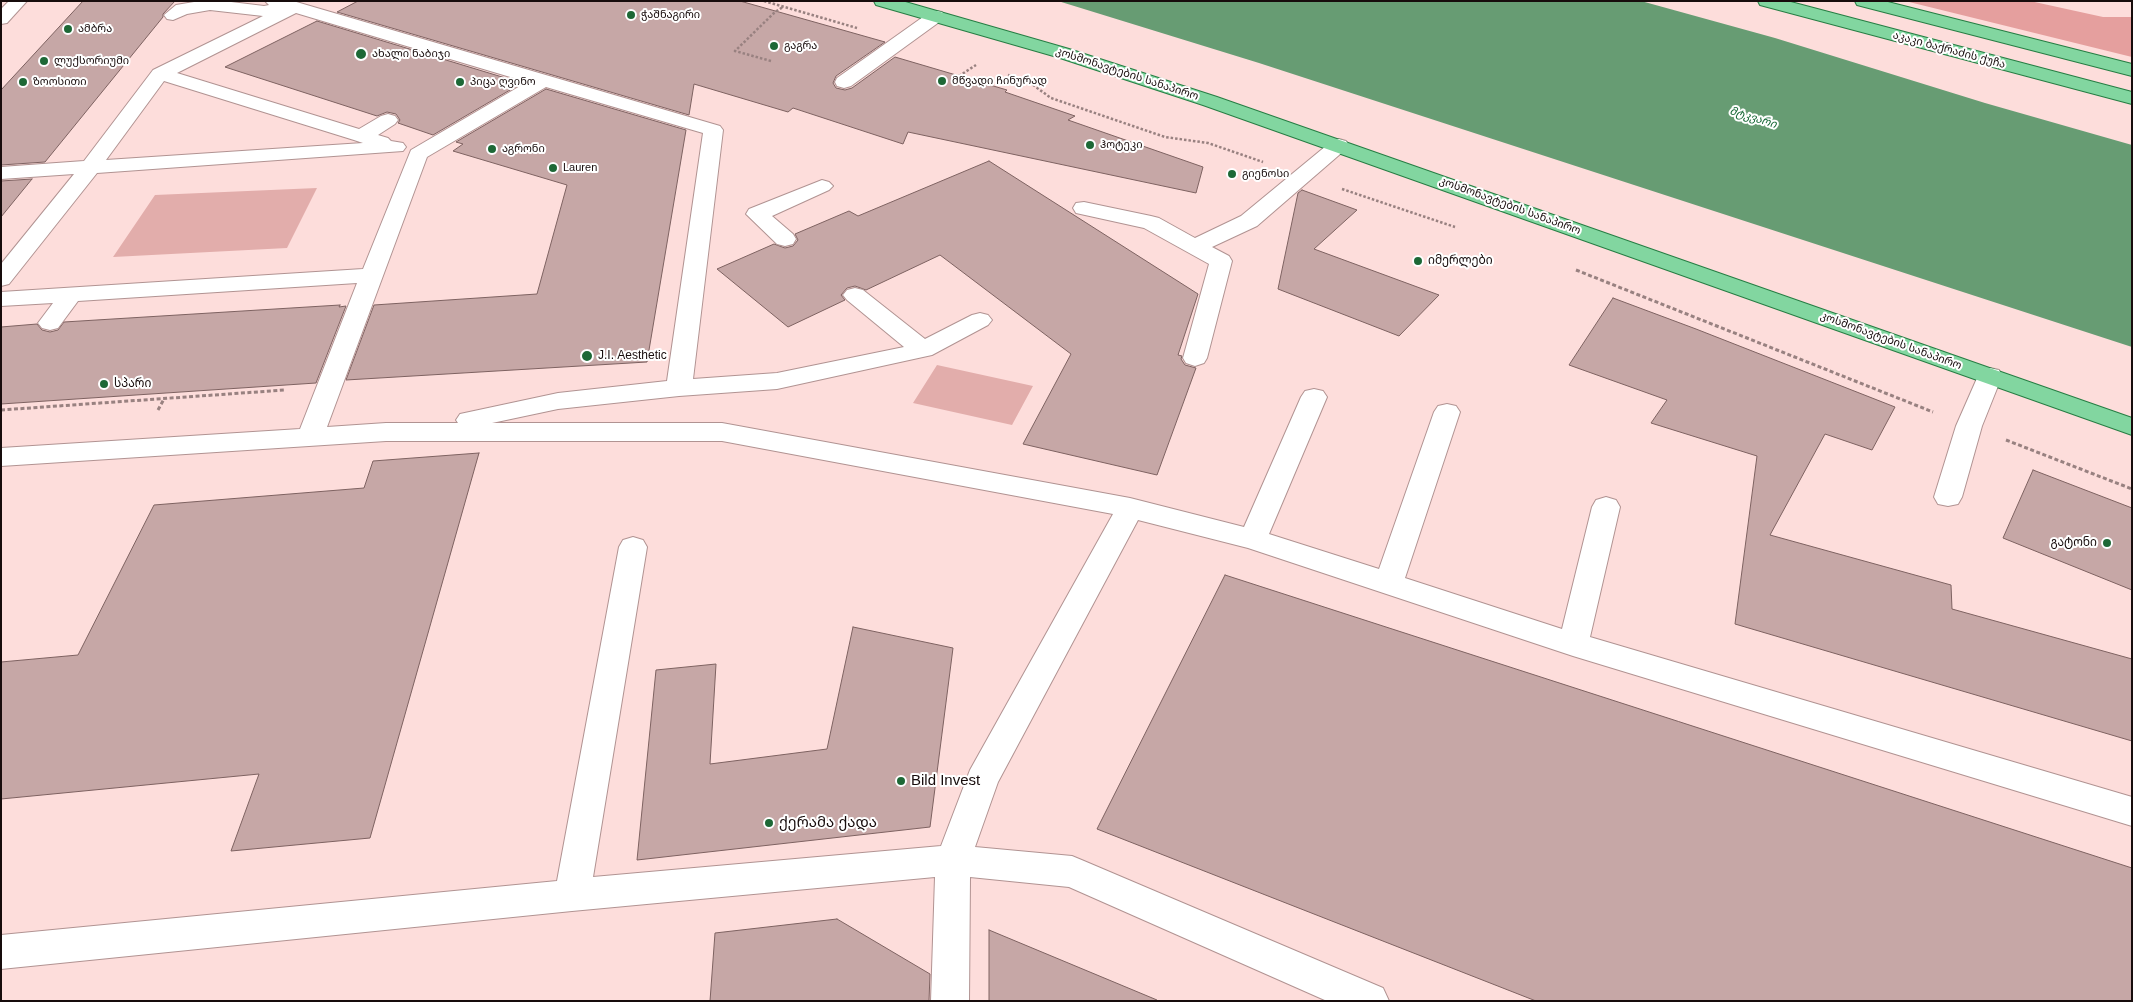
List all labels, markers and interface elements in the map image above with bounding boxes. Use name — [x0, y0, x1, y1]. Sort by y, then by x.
place label: ჭაშნაგირი — [641, 8, 700, 22]
marker: ჭაშნაგირი — [625, 9, 637, 21]
place label: ამბრა — [78, 22, 112, 36]
marker: ამბრა — [62, 23, 74, 35]
street label: აკაკი ბაქრაძის ქუჩა — [1891, 29, 2007, 71]
place label: გაგრა — [784, 39, 817, 53]
marker: გაგრა — [768, 40, 780, 52]
street label: კოსმონავტების სანაპირო — [1054, 45, 1200, 103]
marker: ახალი ნაბიჯი — [354, 47, 368, 61]
place label: ახალი ნაბიჯი — [372, 47, 450, 61]
place label: ლუქსორიუმი — [54, 54, 129, 68]
marker: ლუქსორიუმი — [38, 55, 50, 67]
place label: მწვადი ჩინურად — [952, 74, 1047, 88]
place label: ზოოსითი — [33, 75, 86, 89]
place label: პიცა ღვინო — [470, 75, 536, 89]
marker: მწვადი ჩინურად — [936, 75, 948, 87]
marker: ზოოსითი — [17, 76, 29, 88]
marker: პიცა ღვინო — [454, 76, 466, 88]
water label: მტკვარი — [1728, 105, 1778, 131]
place label: ჰოტეკი — [1100, 138, 1143, 152]
marker: ჰოტეკი — [1084, 139, 1096, 151]
place label: აგრონი — [502, 142, 545, 156]
marker: აგრონი — [486, 143, 498, 155]
place label: Lauren — [563, 161, 597, 175]
marker: Lauren — [547, 162, 559, 174]
place label: გიენოსი — [1242, 167, 1289, 181]
marker: გიენოსი — [1226, 168, 1238, 180]
street label: კოსმონავტების სანაპირო — [1438, 174, 1582, 238]
place label: იმერლები — [1428, 254, 1493, 268]
marker: იმერლები — [1412, 255, 1424, 267]
street label: კოსმონავტების სანაპირო — [1819, 309, 1963, 373]
marker: J.I. Aesthetic — [580, 349, 594, 363]
place label: J.I. Aesthetic — [598, 349, 667, 363]
place label: სპარი — [114, 377, 151, 391]
marker: სპარი — [98, 378, 110, 390]
place label: გატონი — [2050, 536, 2097, 550]
marker: გატონი — [2101, 537, 2113, 549]
place label: Bild Invest — [911, 772, 980, 790]
marker: Bild Invest — [895, 775, 907, 787]
place label: ქერამა ქადა — [779, 814, 877, 832]
marker: ქერამა ქადა — [763, 817, 775, 829]

